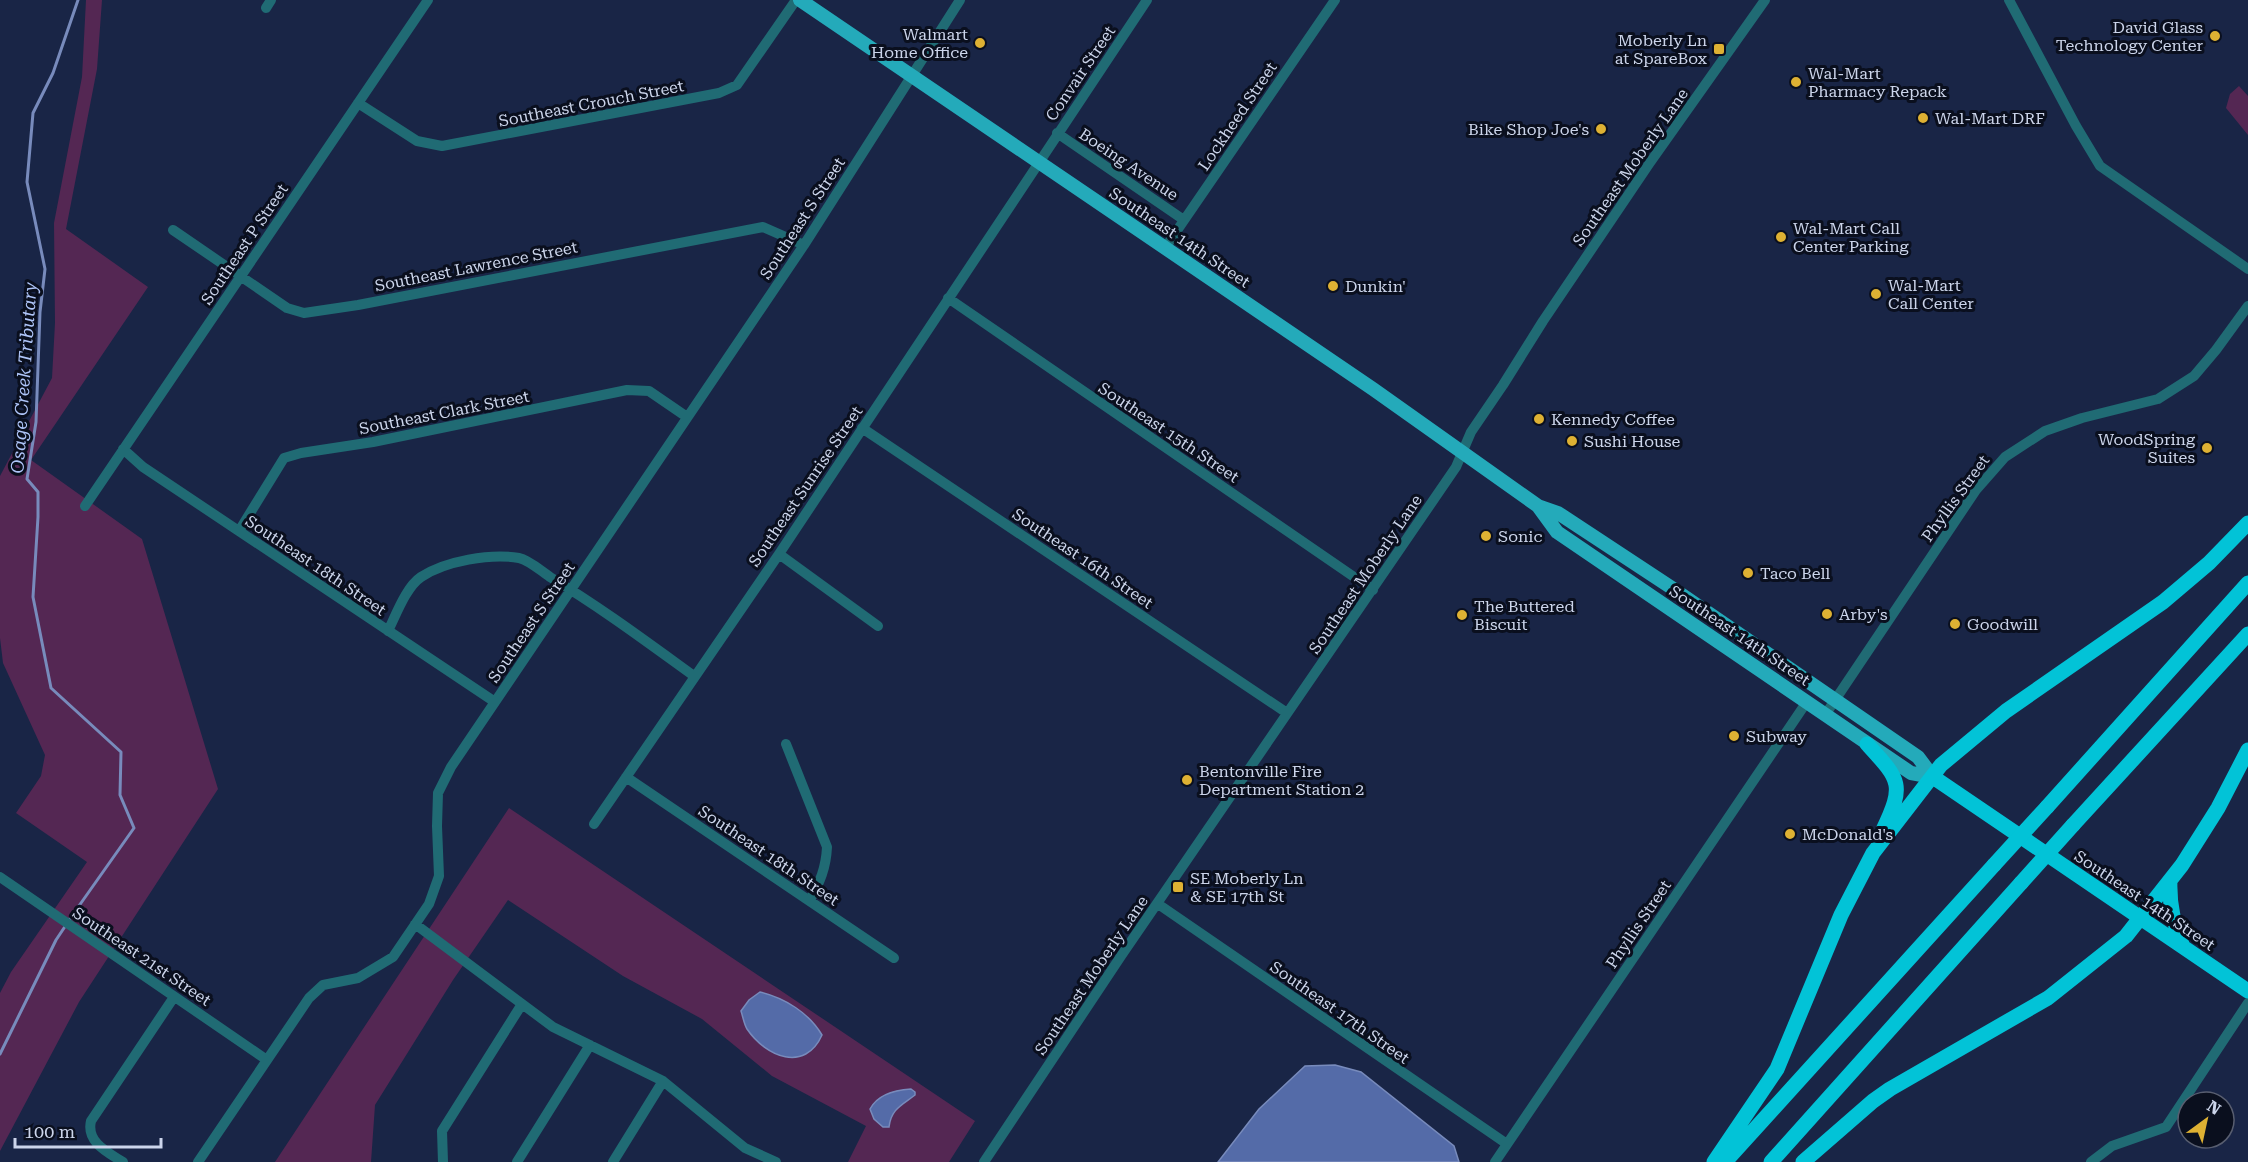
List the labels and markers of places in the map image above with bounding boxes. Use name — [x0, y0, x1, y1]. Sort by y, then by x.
place label: David Glass Technology Center — [2056, 18, 2203, 55]
place label: Walmart Home Office — [871, 25, 968, 62]
marker: David Glass Technology Center — [2208, 29, 2222, 43]
place label: Moberly Ln at SpareBox — [1615, 31, 1708, 68]
marker: Walmart Home Office — [973, 36, 987, 50]
marker: Moberly Ln at SpareBox — [1712, 42, 1726, 56]
place label: Wal-Mart Pharmacy Repack — [1808, 64, 1947, 101]
marker: Wal-Mart Pharmacy Repack — [1789, 75, 1803, 89]
place label: Wal-Mart DRF — [1935, 109, 2045, 128]
marker: Wal-Mart DRF — [1916, 111, 1930, 125]
place label: Bike Shop Joe's — [1468, 120, 1589, 139]
marker: Bike Shop Joe's — [1594, 122, 1608, 136]
place label: Wal-Mart Call Center Parking — [1793, 219, 1910, 256]
marker: Wal-Mart Call Center Parking — [1774, 230, 1788, 244]
place label: Wal-Mart Call Center — [1888, 276, 1974, 313]
place label: Dunkin' — [1345, 277, 1406, 296]
marker: Dunkin' — [1326, 279, 1340, 293]
marker: Wal-Mart Call Center — [1869, 287, 1883, 301]
place label: Kennedy Coffee — [1551, 410, 1675, 429]
marker: Kennedy Coffee — [1532, 412, 1546, 426]
place label: WoodSpring Suites — [2098, 430, 2196, 467]
place label: Sushi House — [1584, 432, 1681, 451]
marker: Sushi House — [1565, 434, 1579, 448]
marker: WoodSpring Suites — [2200, 441, 2214, 455]
place label: Sonic — [1498, 527, 1542, 546]
marker: Sonic — [1479, 529, 1493, 543]
place label: Taco Bell — [1760, 564, 1830, 583]
marker: Taco Bell — [1741, 566, 1755, 580]
place label: The Buttered Biscuit — [1474, 597, 1575, 634]
place label: Arby's — [1839, 605, 1888, 624]
marker: Arby's — [1820, 607, 1834, 621]
marker: The Buttered Biscuit — [1455, 608, 1469, 622]
place label: Goodwill — [1967, 615, 2038, 634]
marker: Goodwill — [1948, 617, 1962, 631]
place label: Subway — [1746, 727, 1807, 746]
marker: Subway — [1727, 729, 1741, 743]
place label: Bentonville Fire Department Station 2 — [1199, 762, 1364, 799]
marker: Bentonville Fire Department Station 2 — [1180, 773, 1194, 787]
place label: McDonald's — [1802, 825, 1894, 844]
marker: McDonald's — [1783, 827, 1797, 841]
place label: SE Moberly Ln & SE 17th St — [1190, 869, 1304, 906]
marker: SE Moberly Ln & SE 17th St — [1171, 880, 1185, 894]

